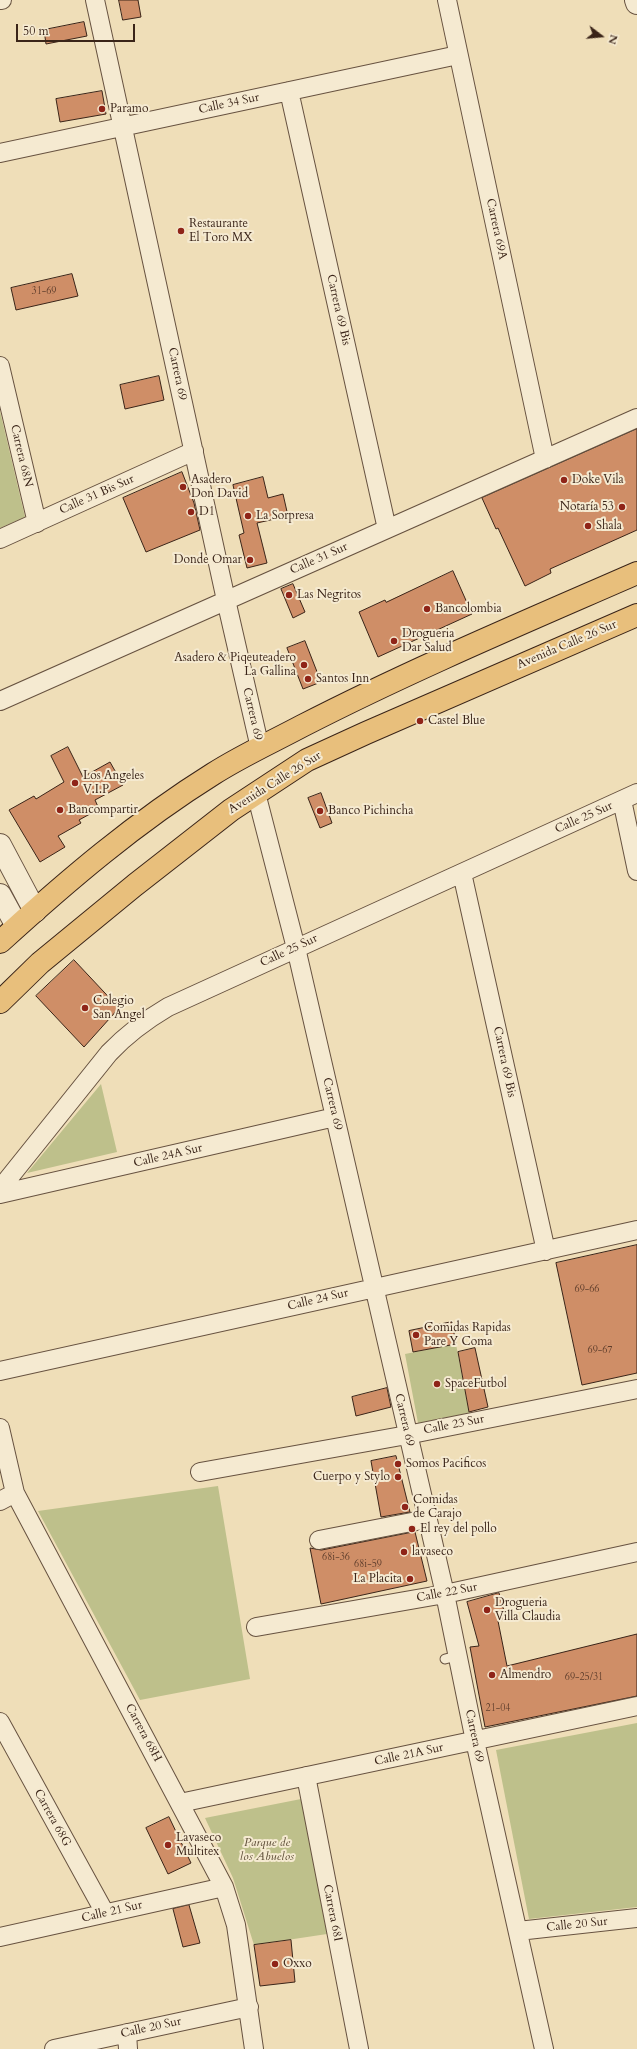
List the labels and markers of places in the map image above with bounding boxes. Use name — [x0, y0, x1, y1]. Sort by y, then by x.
place label: Paramo — [110, 102, 148, 116]
marker: Paramo — [97, 104, 107, 114]
place label: Restaurante El Toro MX — [189, 217, 253, 245]
marker: Restaurante El Toro MX — [176, 226, 186, 236]
place label: Asadero Don David — [191, 473, 248, 501]
place label: Doke Vila — [572, 473, 624, 487]
marker: Doke Vila — [559, 475, 569, 485]
marker: Asadero Don David — [178, 482, 188, 492]
place label: Notaría 53 — [560, 500, 614, 514]
marker: Notaría 53 — [617, 502, 627, 512]
place label: D1 — [199, 505, 215, 519]
marker: D1 — [186, 507, 196, 517]
place label: La Sorpresa — [256, 509, 314, 523]
marker: La Sorpresa — [243, 511, 253, 521]
place label: Shala — [596, 519, 622, 533]
marker: Shala — [583, 521, 593, 531]
place label: Donde Omar — [174, 553, 242, 567]
marker: Donde Omar — [245, 555, 255, 565]
place label: Las Negritos — [297, 588, 361, 602]
marker: Las Negritos — [284, 590, 294, 600]
place label: Bancolombia — [435, 602, 502, 616]
marker: Bancolombia — [422, 604, 432, 614]
place label: Drogueria Dar Salud — [402, 627, 454, 655]
marker: Drogueria Dar Salud — [389, 636, 399, 646]
place label: Asadero & Piqeuteadero La Gallina — [174, 651, 296, 679]
marker: Asadero & Piqeuteadero La Gallina — [299, 660, 309, 670]
place label: Santos Inn — [316, 672, 369, 686]
marker: Santos Inn — [303, 674, 313, 684]
place label: Castel Blue — [428, 714, 485, 728]
marker: Castel Blue — [415, 716, 425, 726]
place label: Los Angeles V.I.P — [83, 769, 144, 797]
marker: Los Angeles V.I.P — [70, 778, 80, 788]
place label: Bancompartir — [68, 803, 138, 817]
place label: Banco Pichincha — [328, 804, 413, 818]
marker: Bancompartir — [55, 805, 65, 815]
marker: Banco Pichincha — [315, 806, 325, 816]
place label: Colegio San Angel — [93, 994, 145, 1022]
marker: Colegio San Angel — [80, 1003, 90, 1013]
place label: Comidas Rapidas Pare Y Coma — [424, 1321, 511, 1349]
marker: Comidas Rapidas Pare Y Coma — [411, 1330, 421, 1340]
place label: SpaceFutbol — [445, 1377, 507, 1391]
marker: SpaceFutbol — [432, 1379, 442, 1389]
place label: Somos Pacificos — [406, 1457, 486, 1471]
marker: Somos Pacificos — [393, 1459, 403, 1469]
place label: Cuerpo y Stylo — [313, 1470, 390, 1484]
marker: Cuerpo y Stylo — [393, 1472, 403, 1482]
place label: Comidas de Carajo — [413, 1493, 462, 1521]
marker: Comidas de Carajo — [400, 1502, 410, 1512]
place label: El rey del pollo — [420, 1522, 497, 1536]
marker: El rey del pollo — [407, 1524, 417, 1534]
place label: lavaseco — [412, 1545, 453, 1559]
marker: lavaseco — [399, 1547, 409, 1557]
place label: La Placita — [353, 1572, 402, 1586]
marker: La Placita — [405, 1574, 415, 1584]
place label: Drogueria Villa Claudia — [495, 1596, 561, 1624]
marker: Drogueria Villa Claudia — [482, 1605, 492, 1615]
place label: Almendro — [500, 1668, 551, 1682]
marker: Almendro — [487, 1670, 497, 1680]
place label: Lavaseco Multitex — [176, 1831, 221, 1859]
marker: Lavaseco Multitex — [163, 1840, 173, 1850]
place label: Oxxo — [283, 1957, 312, 1971]
marker: Oxxo — [270, 1959, 280, 1969]

